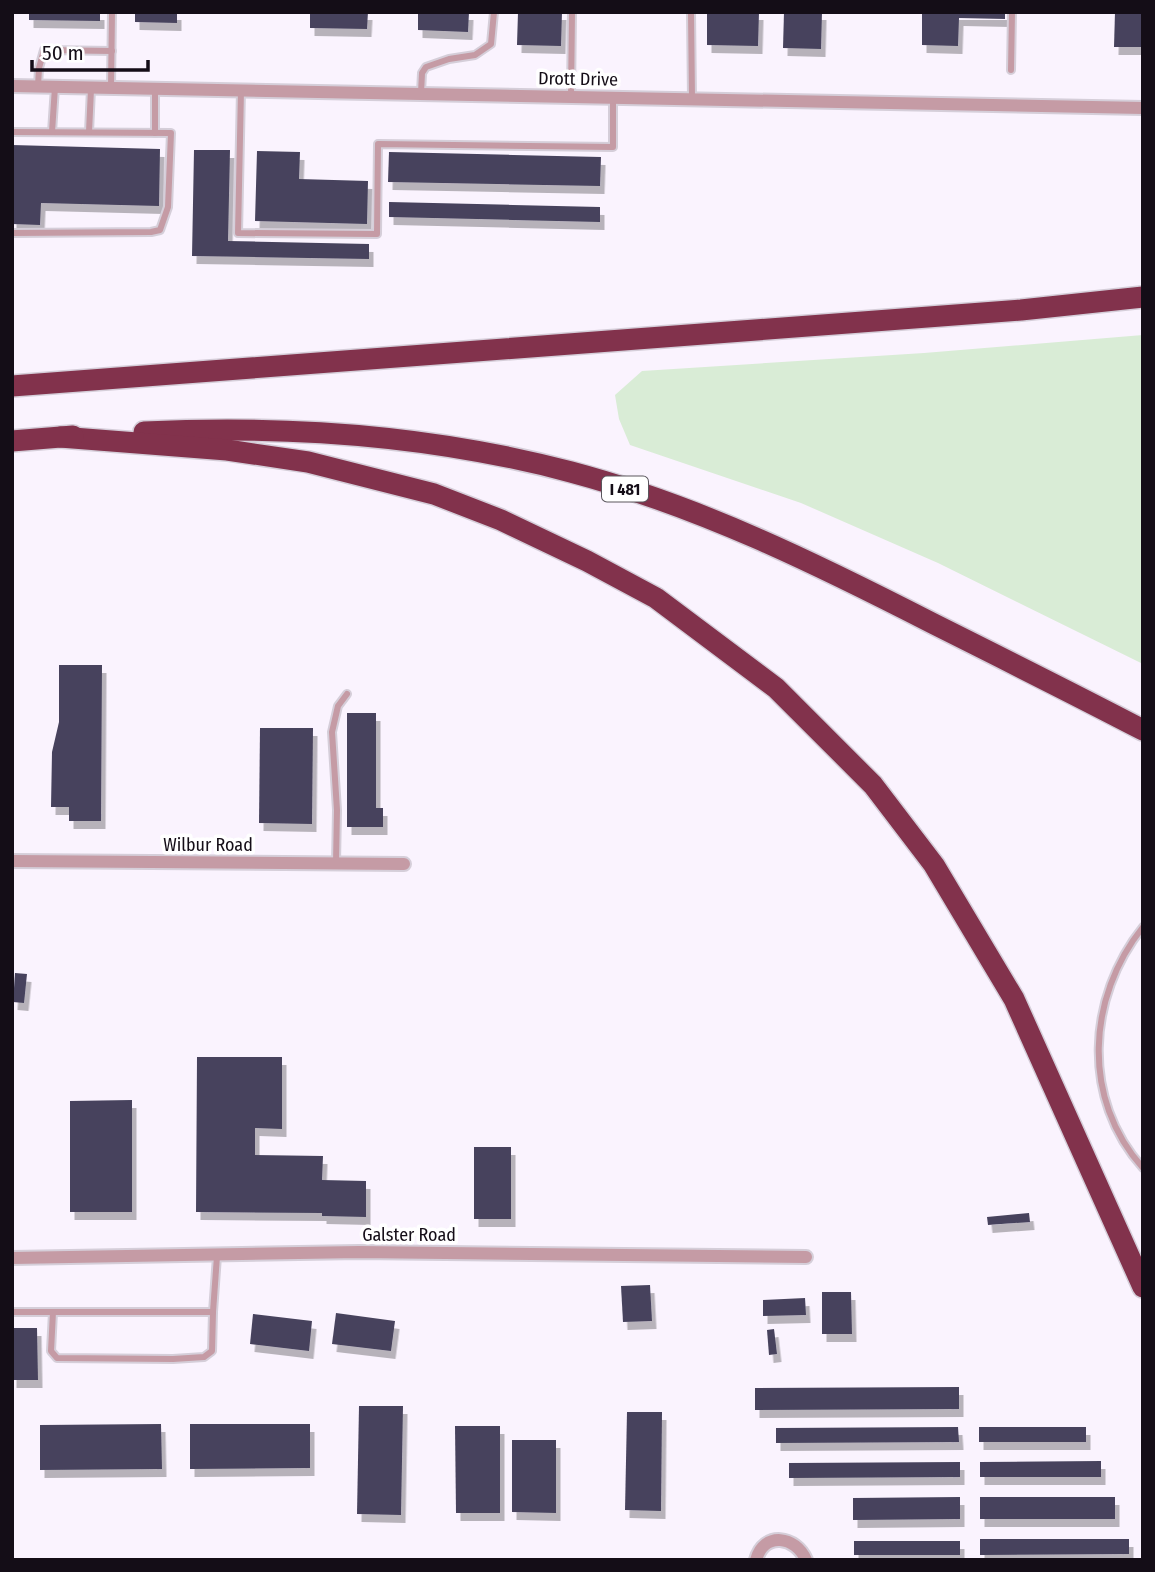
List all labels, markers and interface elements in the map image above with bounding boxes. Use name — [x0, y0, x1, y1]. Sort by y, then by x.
scale bar — [32, 28, 147, 72]
text: 50 m — [42, 40, 84, 66]
street label: Drott Drive — [538, 67, 618, 91]
road number: I 481 — [602, 476, 648, 502]
street label: Wilbur Road — [163, 834, 253, 856]
street label: Galster Road — [362, 1224, 456, 1246]

